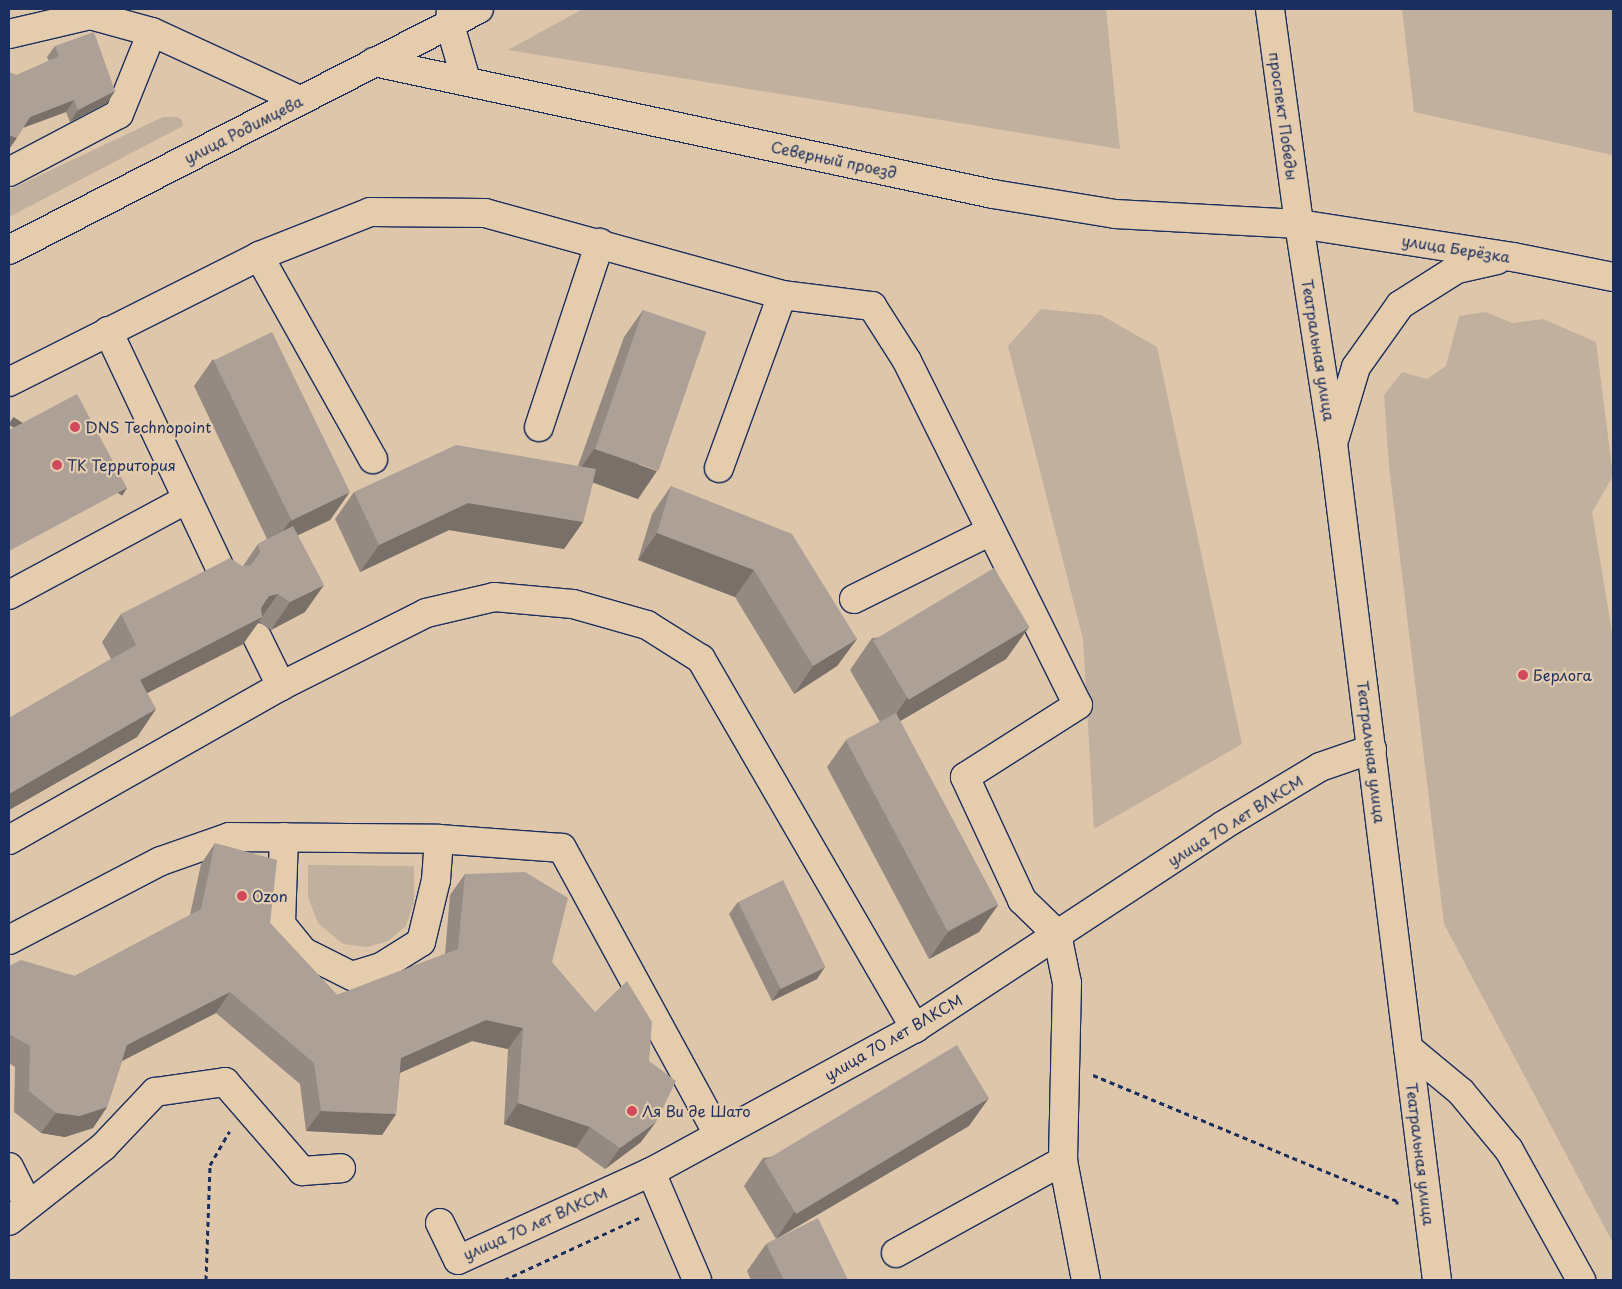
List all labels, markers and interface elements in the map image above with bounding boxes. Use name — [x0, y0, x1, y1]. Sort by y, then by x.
street label: проспект Победы — [1266, 50, 1302, 182]
street label: улица Родимцева — [180, 91, 306, 167]
street label: Северный проезд — [769, 137, 899, 181]
street label: улица Берёзка — [1400, 231, 1512, 265]
street label: Театральная улица — [1299, 278, 1339, 422]
place label: DNS Technopoint — [85, 418, 209, 436]
marker: DNS Technopoint — [69, 421, 81, 433]
place label: ТК Территория — [67, 456, 177, 474]
marker: ТК Территория — [51, 459, 63, 471]
place label: Берлога — [1533, 666, 1592, 684]
marker: Берлога — [1517, 669, 1529, 681]
street label: Театральная улица — [1354, 680, 1390, 824]
street label: улица 70 лет ВЛКСМ — [1163, 771, 1307, 869]
place label: Ozon — [252, 887, 288, 905]
marker: Ozon — [236, 890, 248, 902]
street label: улица 70 лет ВЛКСМ — [820, 990, 966, 1084]
street label: Театральная улица — [1403, 1082, 1439, 1226]
place label: Ля Ви де Шато — [642, 1102, 752, 1120]
marker: Ля Ви де Шато — [626, 1105, 638, 1117]
street label: улица 70 лет ВЛКСМ — [459, 1183, 611, 1263]

